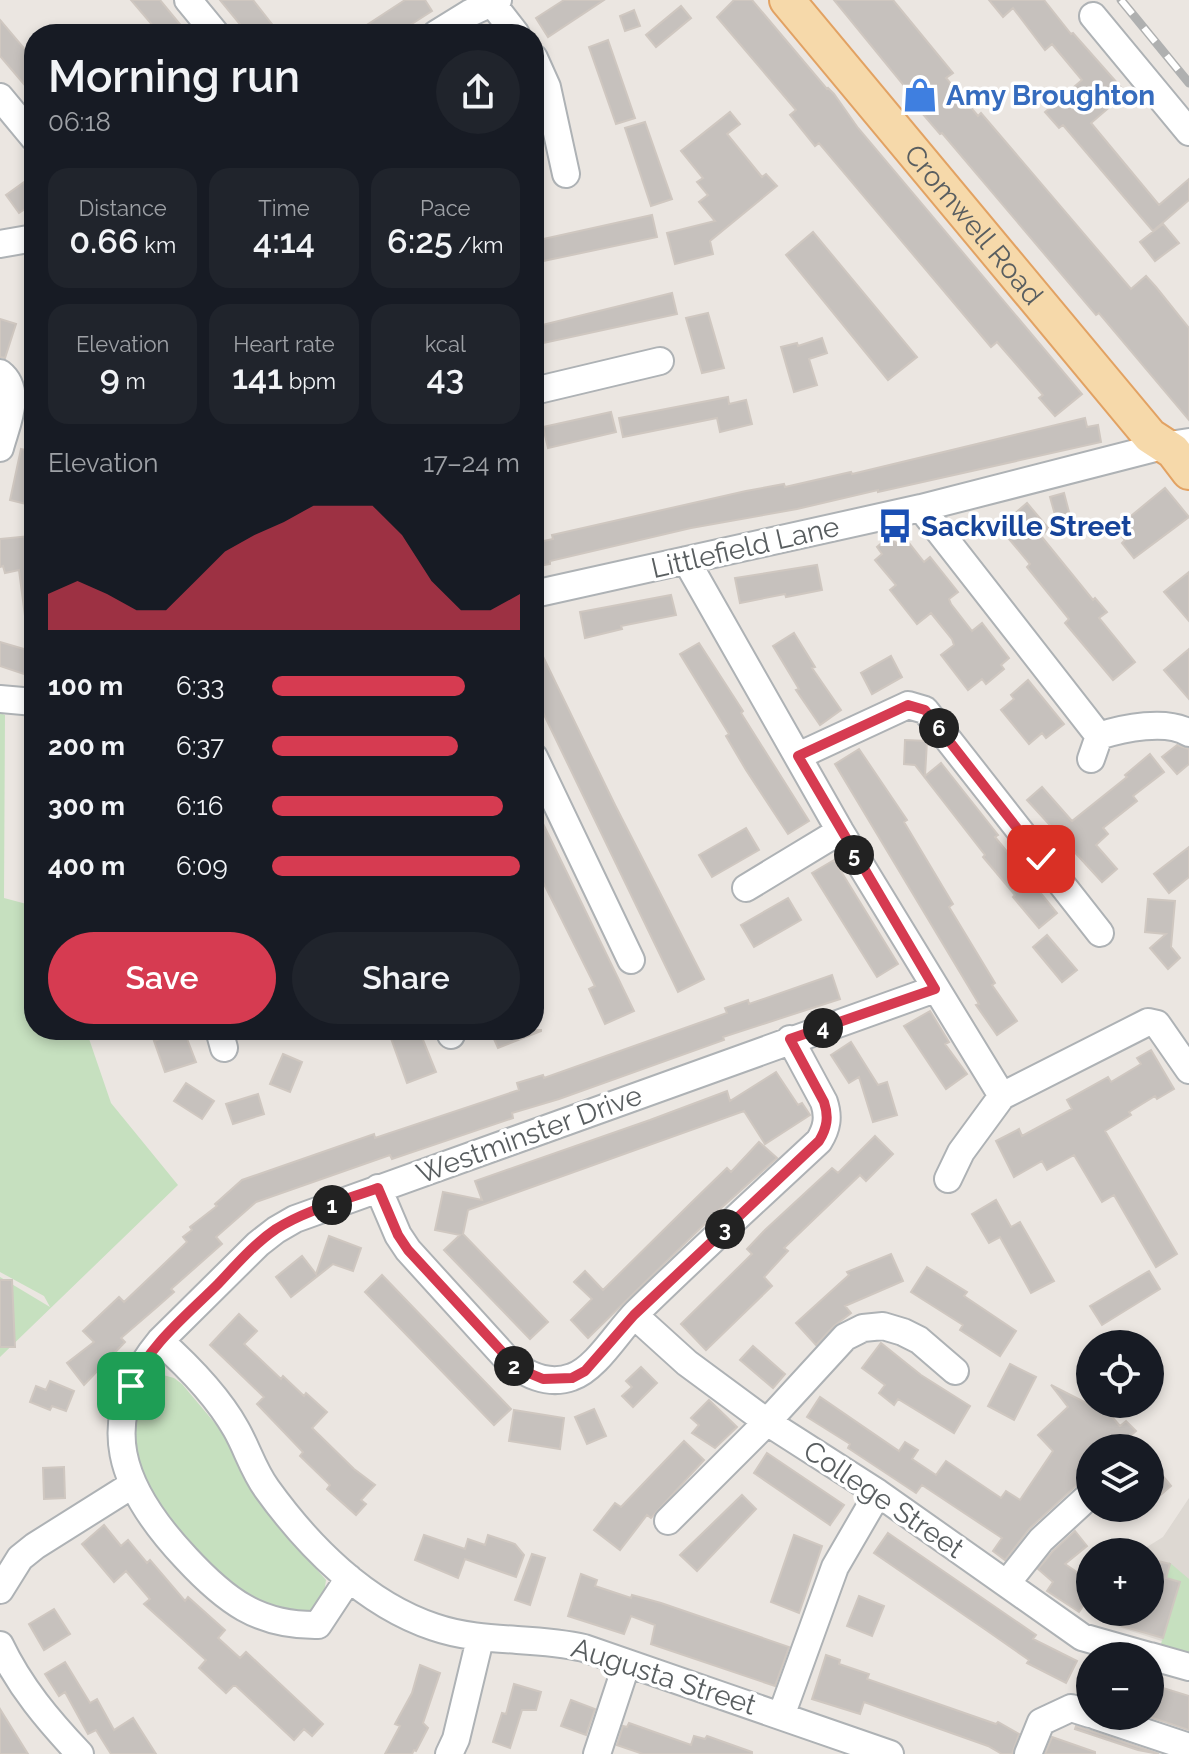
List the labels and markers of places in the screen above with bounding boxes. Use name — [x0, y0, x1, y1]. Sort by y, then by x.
shop icon: Amy Broughton — [901, 76, 939, 114]
place label: Amy Broughton — [946, 79, 1155, 112]
bus stop icon: Sackville Street — [876, 507, 914, 545]
place label: Sackville Street — [921, 510, 1132, 543]
pin: 6 — [919, 708, 959, 748]
pin — [1007, 825, 1075, 893]
pin: 5 — [834, 835, 874, 875]
pin: 4 — [803, 1008, 843, 1048]
pin: 1 — [312, 1185, 352, 1225]
pin: 3 — [705, 1209, 745, 1249]
pin: 2 — [494, 1346, 534, 1386]
pin — [97, 1352, 165, 1420]

